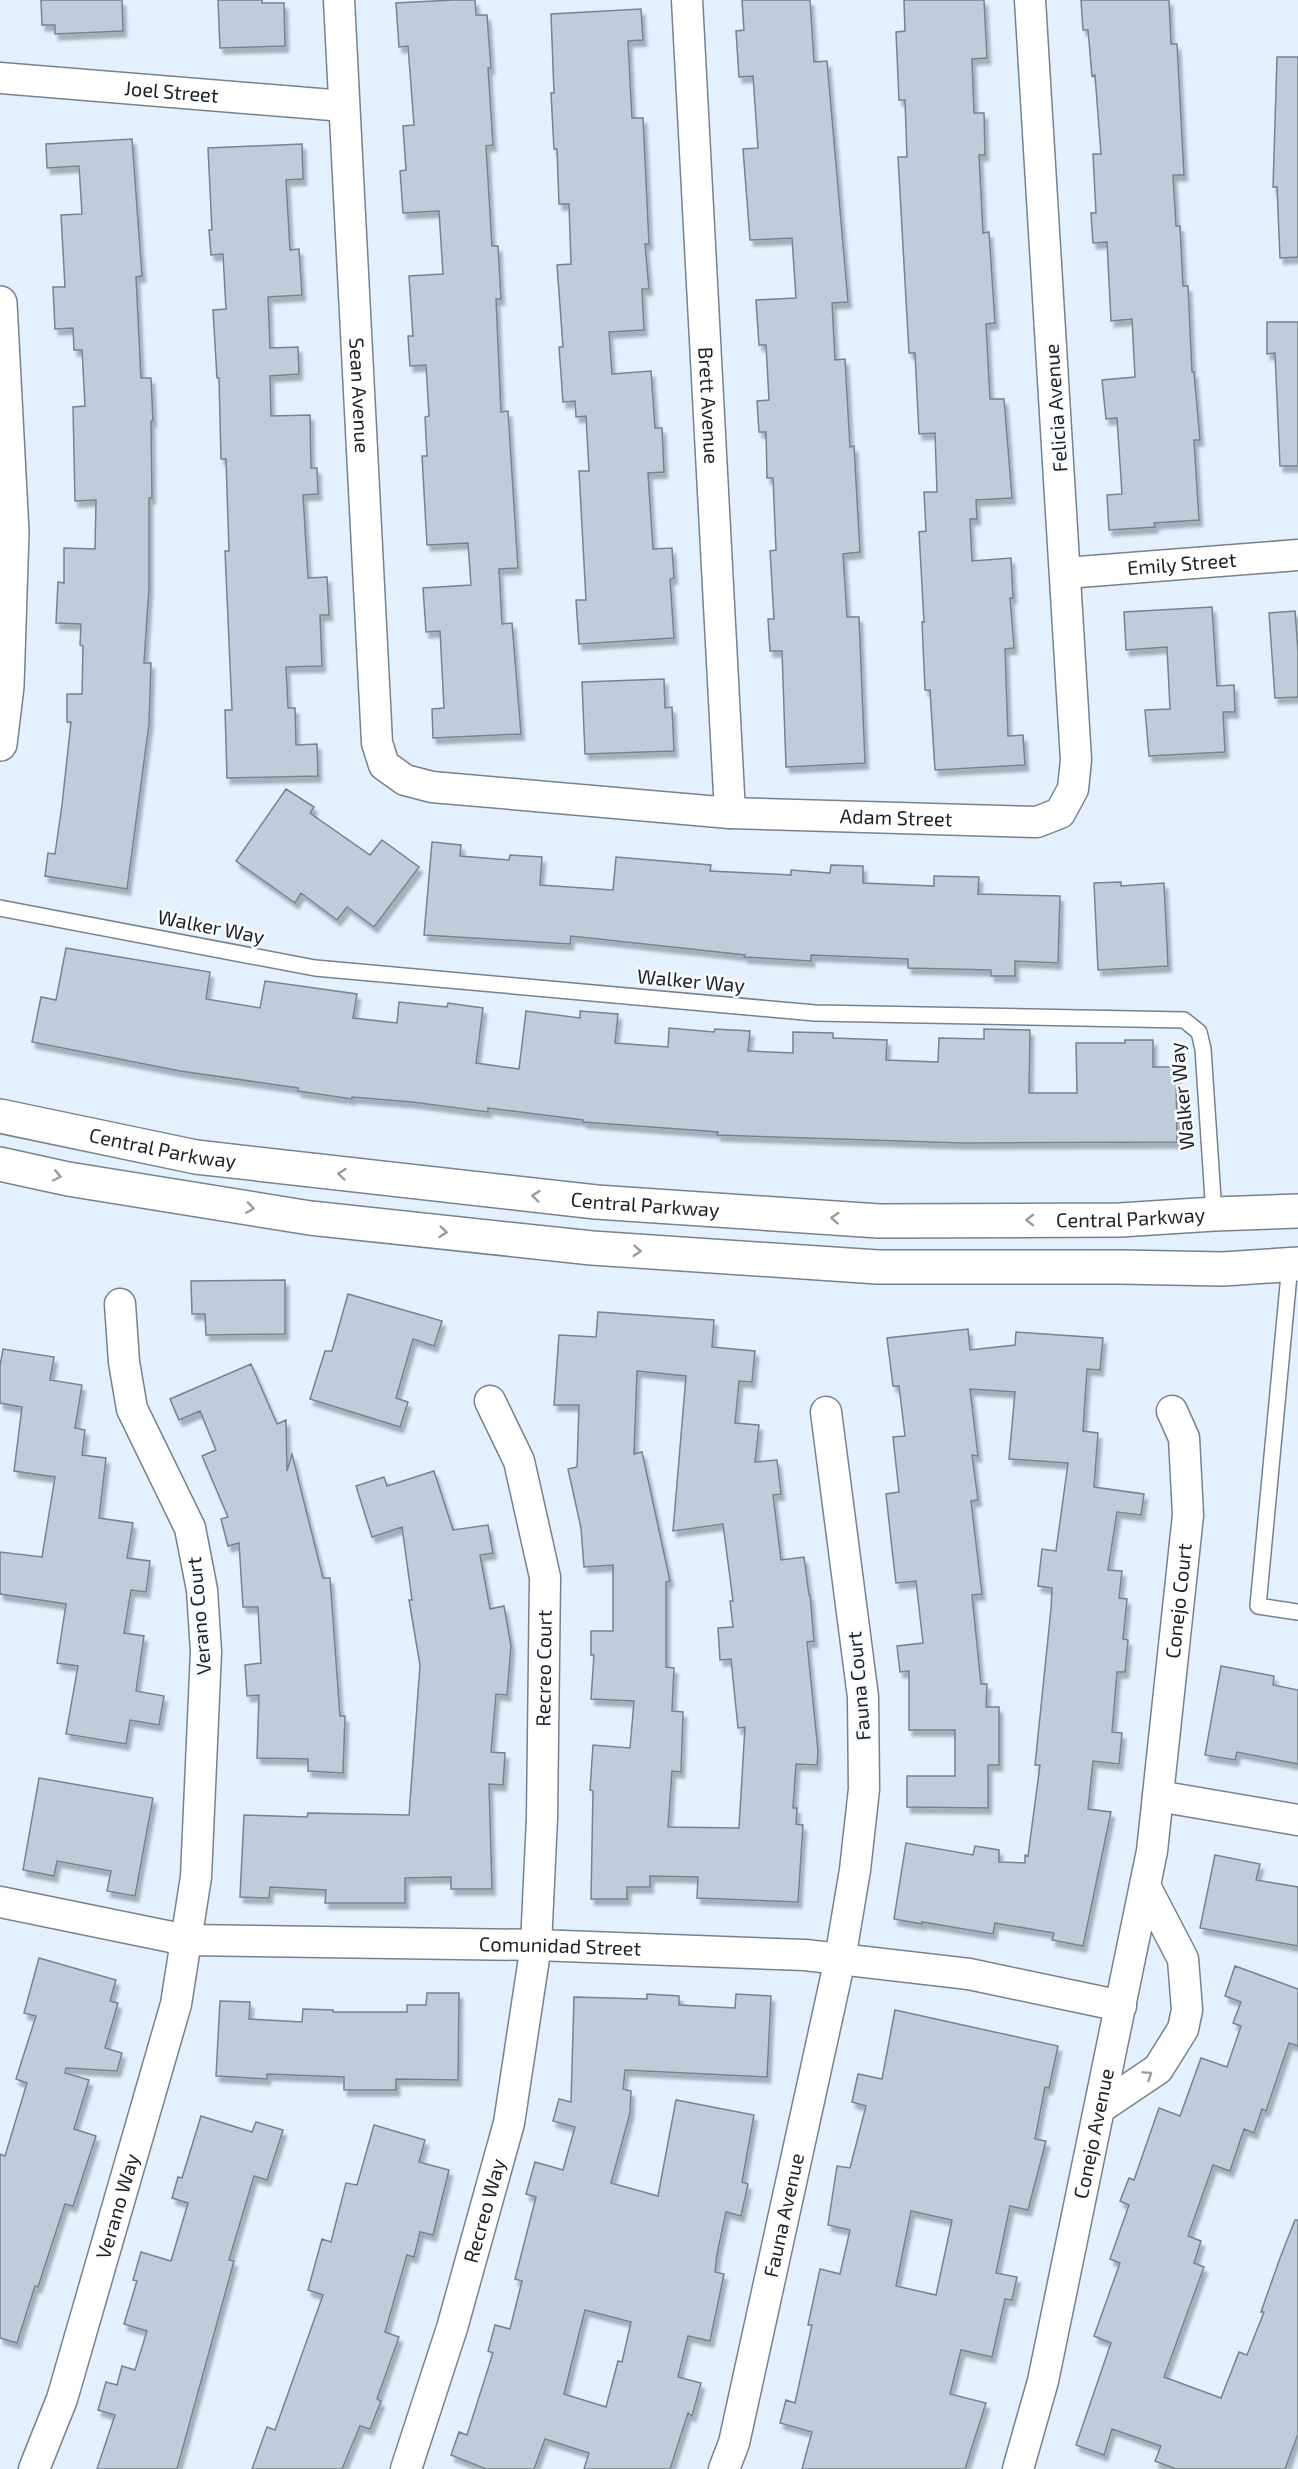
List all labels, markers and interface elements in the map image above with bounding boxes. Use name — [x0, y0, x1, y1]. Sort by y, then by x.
street label: Joel Street — [123, 75, 220, 107]
street label: Sean Avenue — [345, 337, 375, 454]
street label: Felicia Avenue — [1039, 343, 1071, 473]
street label: Brett Avenue — [694, 346, 725, 465]
street label: Emily Street — [1126, 547, 1237, 579]
street label: Adam Street — [839, 803, 953, 831]
street label: Walker Way — [156, 904, 267, 948]
street label: Walker Way — [636, 963, 747, 997]
street label: Walker Way — [1163, 1041, 1199, 1151]
street label: Central Parkway — [87, 1122, 238, 1172]
one-way arrow — [52, 1169, 62, 1182]
one-way arrow — [337, 1169, 346, 1181]
street label: Central Parkway — [570, 1186, 721, 1221]
one-way arrow — [531, 1190, 540, 1202]
one-way arrow — [244, 1201, 254, 1214]
street label: Central Parkway — [1056, 1202, 1206, 1231]
one-way arrow — [830, 1212, 839, 1225]
one-way arrow — [1025, 1214, 1034, 1226]
one-way arrow — [439, 1225, 448, 1238]
one-way arrow — [633, 1244, 642, 1257]
street label: Conejo Court — [1160, 1542, 1196, 1660]
street label: Verano Court — [181, 1556, 215, 1676]
street label: Recreo Court — [530, 1609, 556, 1727]
street label: Fauna Court — [841, 1630, 875, 1742]
street label: Comunidad Street — [479, 1931, 642, 1960]
street label: Conejo Avenue — [1068, 2066, 1118, 2201]
one-way arrow — [1141, 2071, 1152, 2082]
street label: Verano Way — [90, 2150, 143, 2262]
street label: Fauna Avenue — [758, 2151, 808, 2279]
street label: Recreo Way — [458, 2155, 510, 2265]

